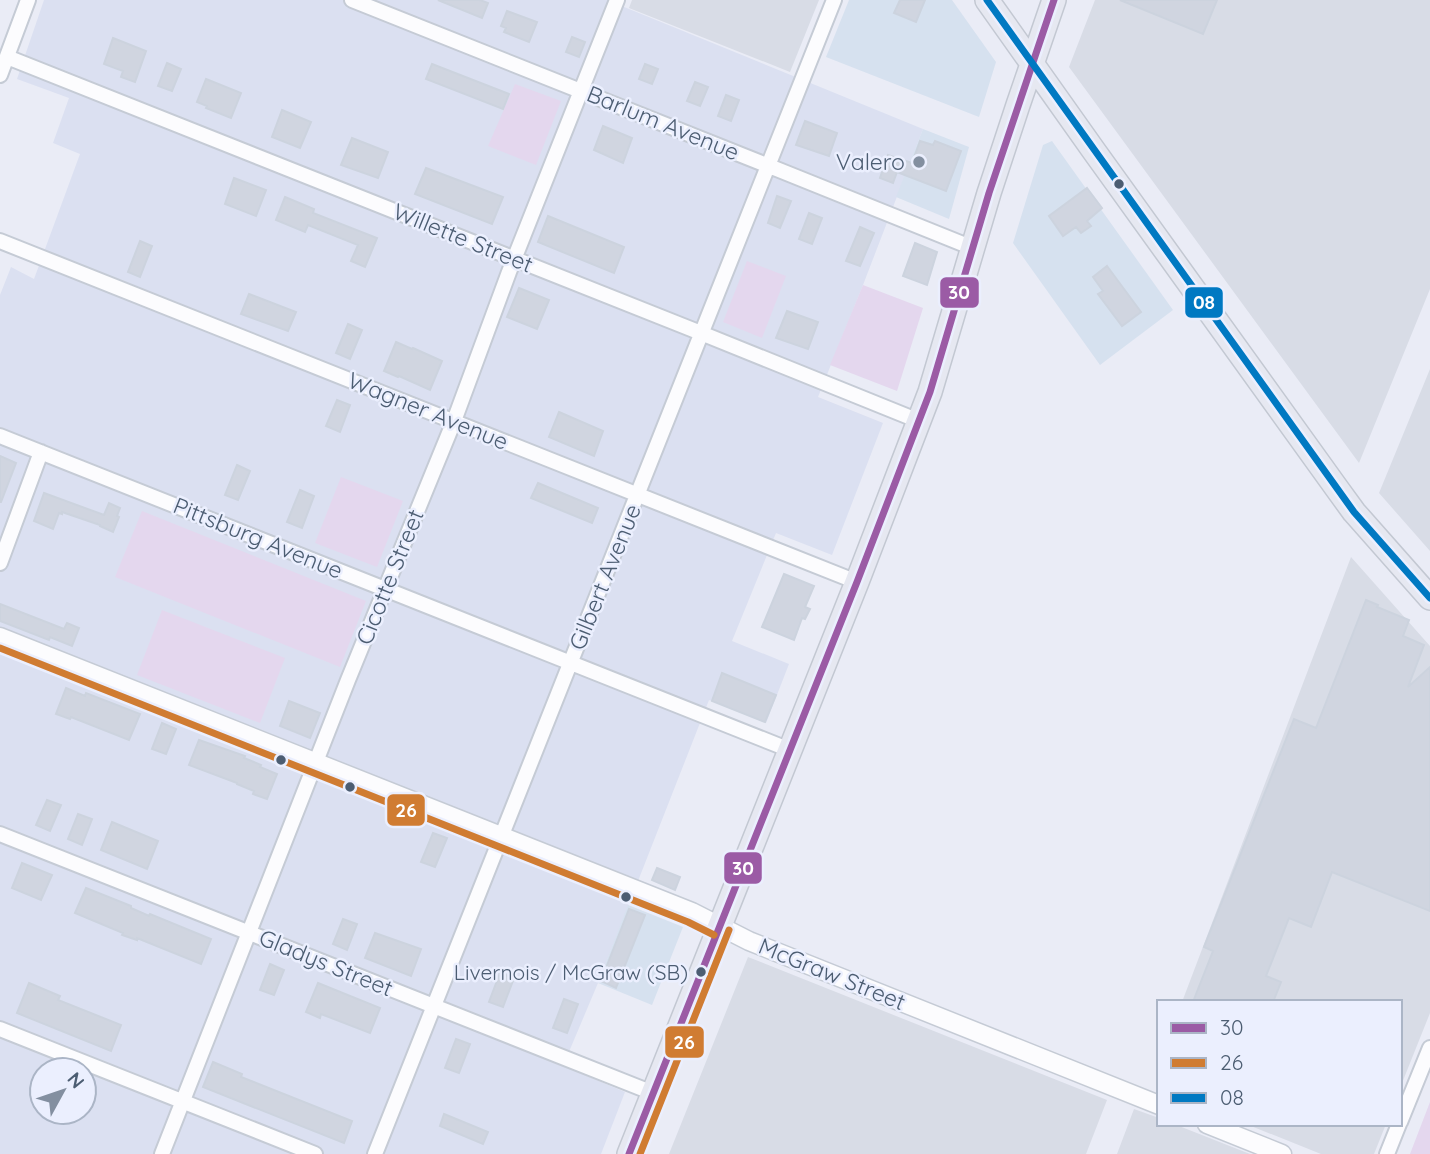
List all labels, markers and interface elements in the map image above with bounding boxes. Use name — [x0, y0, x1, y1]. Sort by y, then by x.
street label: Barlum Avenue — [583, 79, 744, 166]
place label: Valero — [836, 147, 905, 176]
marker: Valero — [911, 154, 927, 170]
unlabelled marker — [1112, 177, 1126, 191]
street label: Willette Street — [389, 196, 537, 279]
line badge: 30 — [939, 276, 980, 309]
text: 30 — [948, 280, 970, 304]
line badge: 08 — [1184, 286, 1224, 319]
text: 08 — [1193, 290, 1215, 314]
street label: Wagner Avenue — [344, 365, 513, 456]
street label: Pittsburg Avenue — [169, 490, 347, 585]
street label: Gilbert Avenue — [562, 500, 647, 654]
street label: Cicotte Street — [349, 505, 430, 649]
unlabelled marker — [274, 753, 288, 767]
unlabelled marker — [343, 780, 357, 794]
line badge: 26 — [386, 793, 426, 827]
text: 26 — [395, 798, 417, 822]
line badge: 30 — [723, 851, 763, 885]
text: 30 — [732, 856, 754, 880]
unlabelled marker — [619, 890, 633, 904]
street label: Gladys Street — [255, 923, 398, 1003]
street label: McGraw Street — [755, 931, 910, 1016]
place label: Livernois / McGraw (SB) — [454, 959, 688, 985]
marker: Livernois / McGraw (SB) — [694, 965, 708, 979]
legend — [1157, 1000, 1402, 1126]
text: 30 — [1220, 1014, 1244, 1040]
line badge: 26 — [664, 1025, 705, 1059]
text: 26 — [673, 1030, 695, 1054]
text: 26 — [1220, 1049, 1243, 1075]
north arrow — [28, 1056, 98, 1126]
text: N — [62, 1067, 90, 1093]
text: 08 — [1220, 1084, 1244, 1110]

